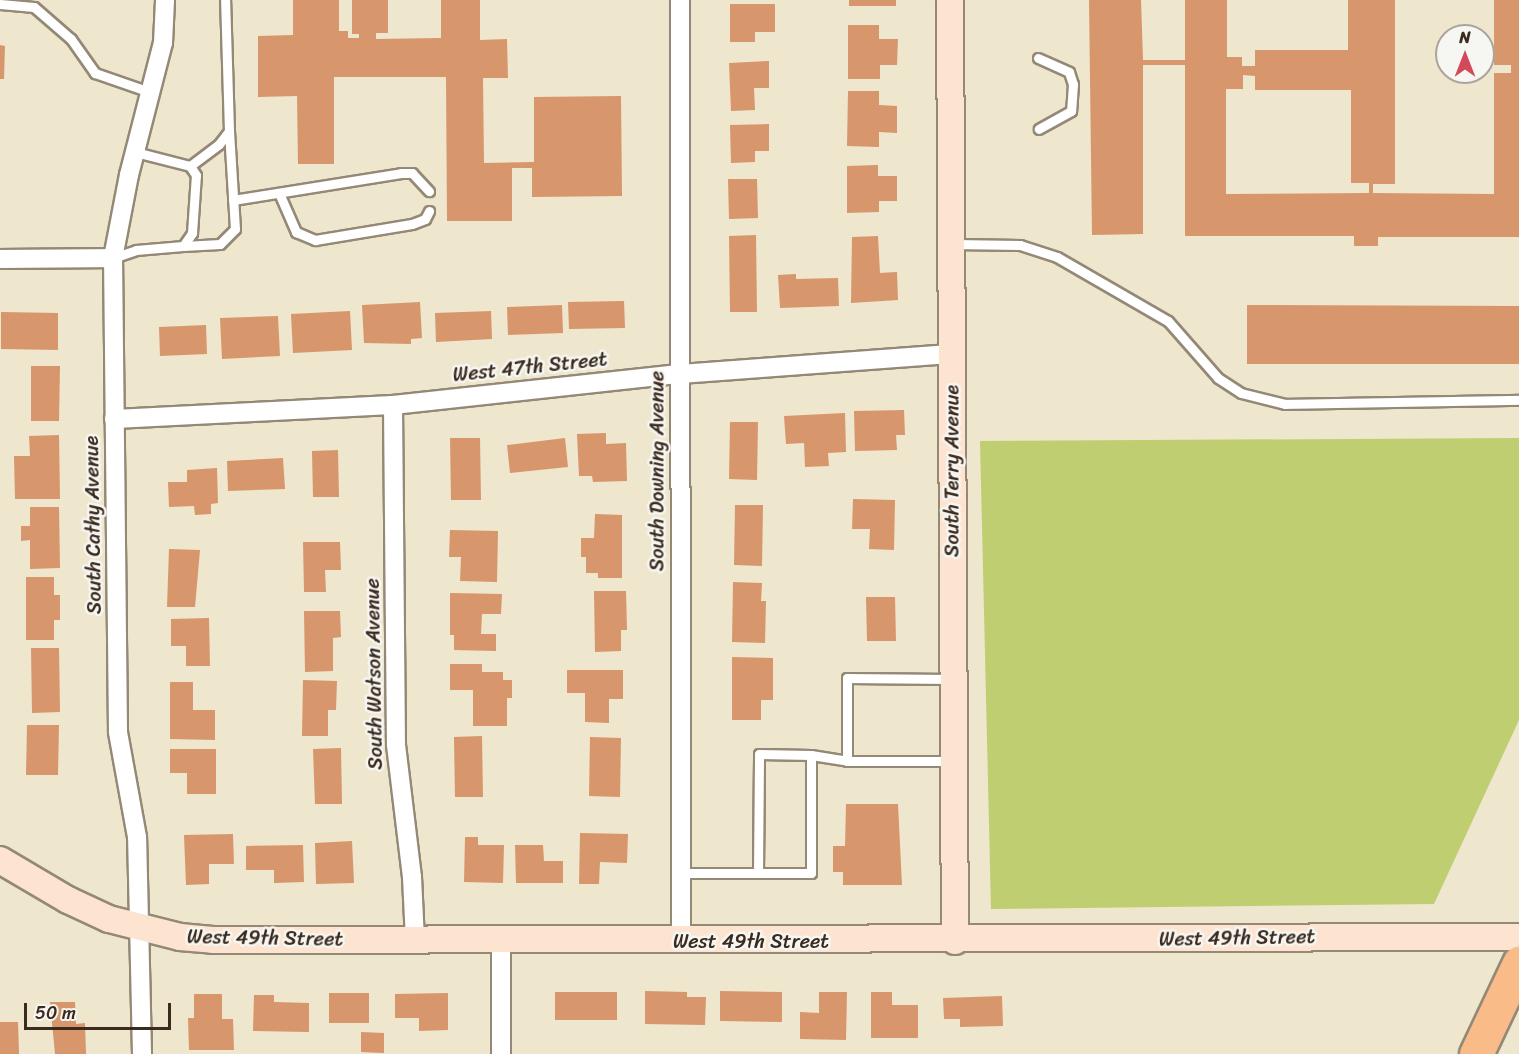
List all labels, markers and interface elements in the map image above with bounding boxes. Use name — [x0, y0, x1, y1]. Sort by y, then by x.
text: N — [1459, 23, 1471, 52]
north arrow — [1435, 24, 1495, 84]
street label: West 47th Street — [452, 347, 608, 387]
street label: South Downing Avenue — [645, 371, 669, 571]
street label: South Terry Avenue — [940, 384, 964, 558]
street label: South Cathy Avenue — [79, 435, 107, 615]
street label: South Watson Avenue — [360, 578, 388, 770]
street label: West 49th Street — [187, 925, 343, 951]
street label: West 49th Street — [1159, 925, 1315, 951]
street label: West 49th Street — [673, 929, 829, 953]
scale bar — [27, 991, 174, 1029]
text: 50 m — [35, 997, 76, 1029]

